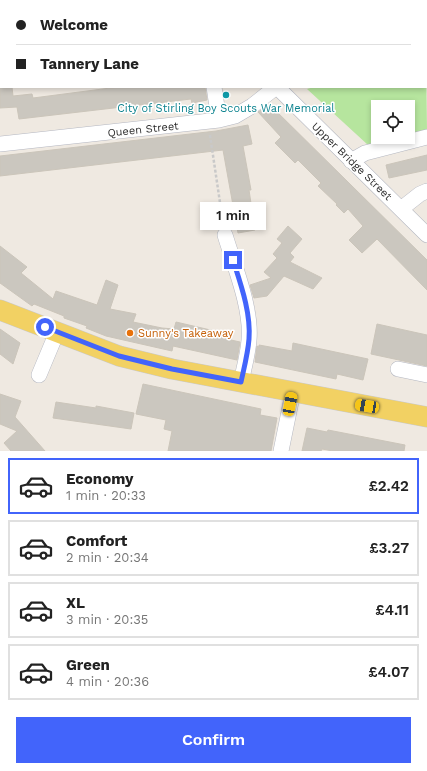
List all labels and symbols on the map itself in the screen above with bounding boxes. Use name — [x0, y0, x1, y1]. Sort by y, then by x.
marker: City of Stirling Boy Scouts War Memorial — [221, 90, 231, 100]
place label: City of Stirling Boy Scouts War Memorial — [117, 102, 335, 115]
street label: Queen Street — [107, 119, 180, 140]
street label: Upper Bridge Street — [309, 120, 395, 203]
callout: 1 min — [200, 202, 266, 230]
route end — [224, 251, 242, 269]
route start — [36, 318, 54, 336]
place label: Sunny's Takeaway — [138, 327, 234, 340]
marker: Sunny's Takeaway — [125, 328, 135, 338]
car — [282, 391, 298, 417]
car — [354, 398, 380, 414]

